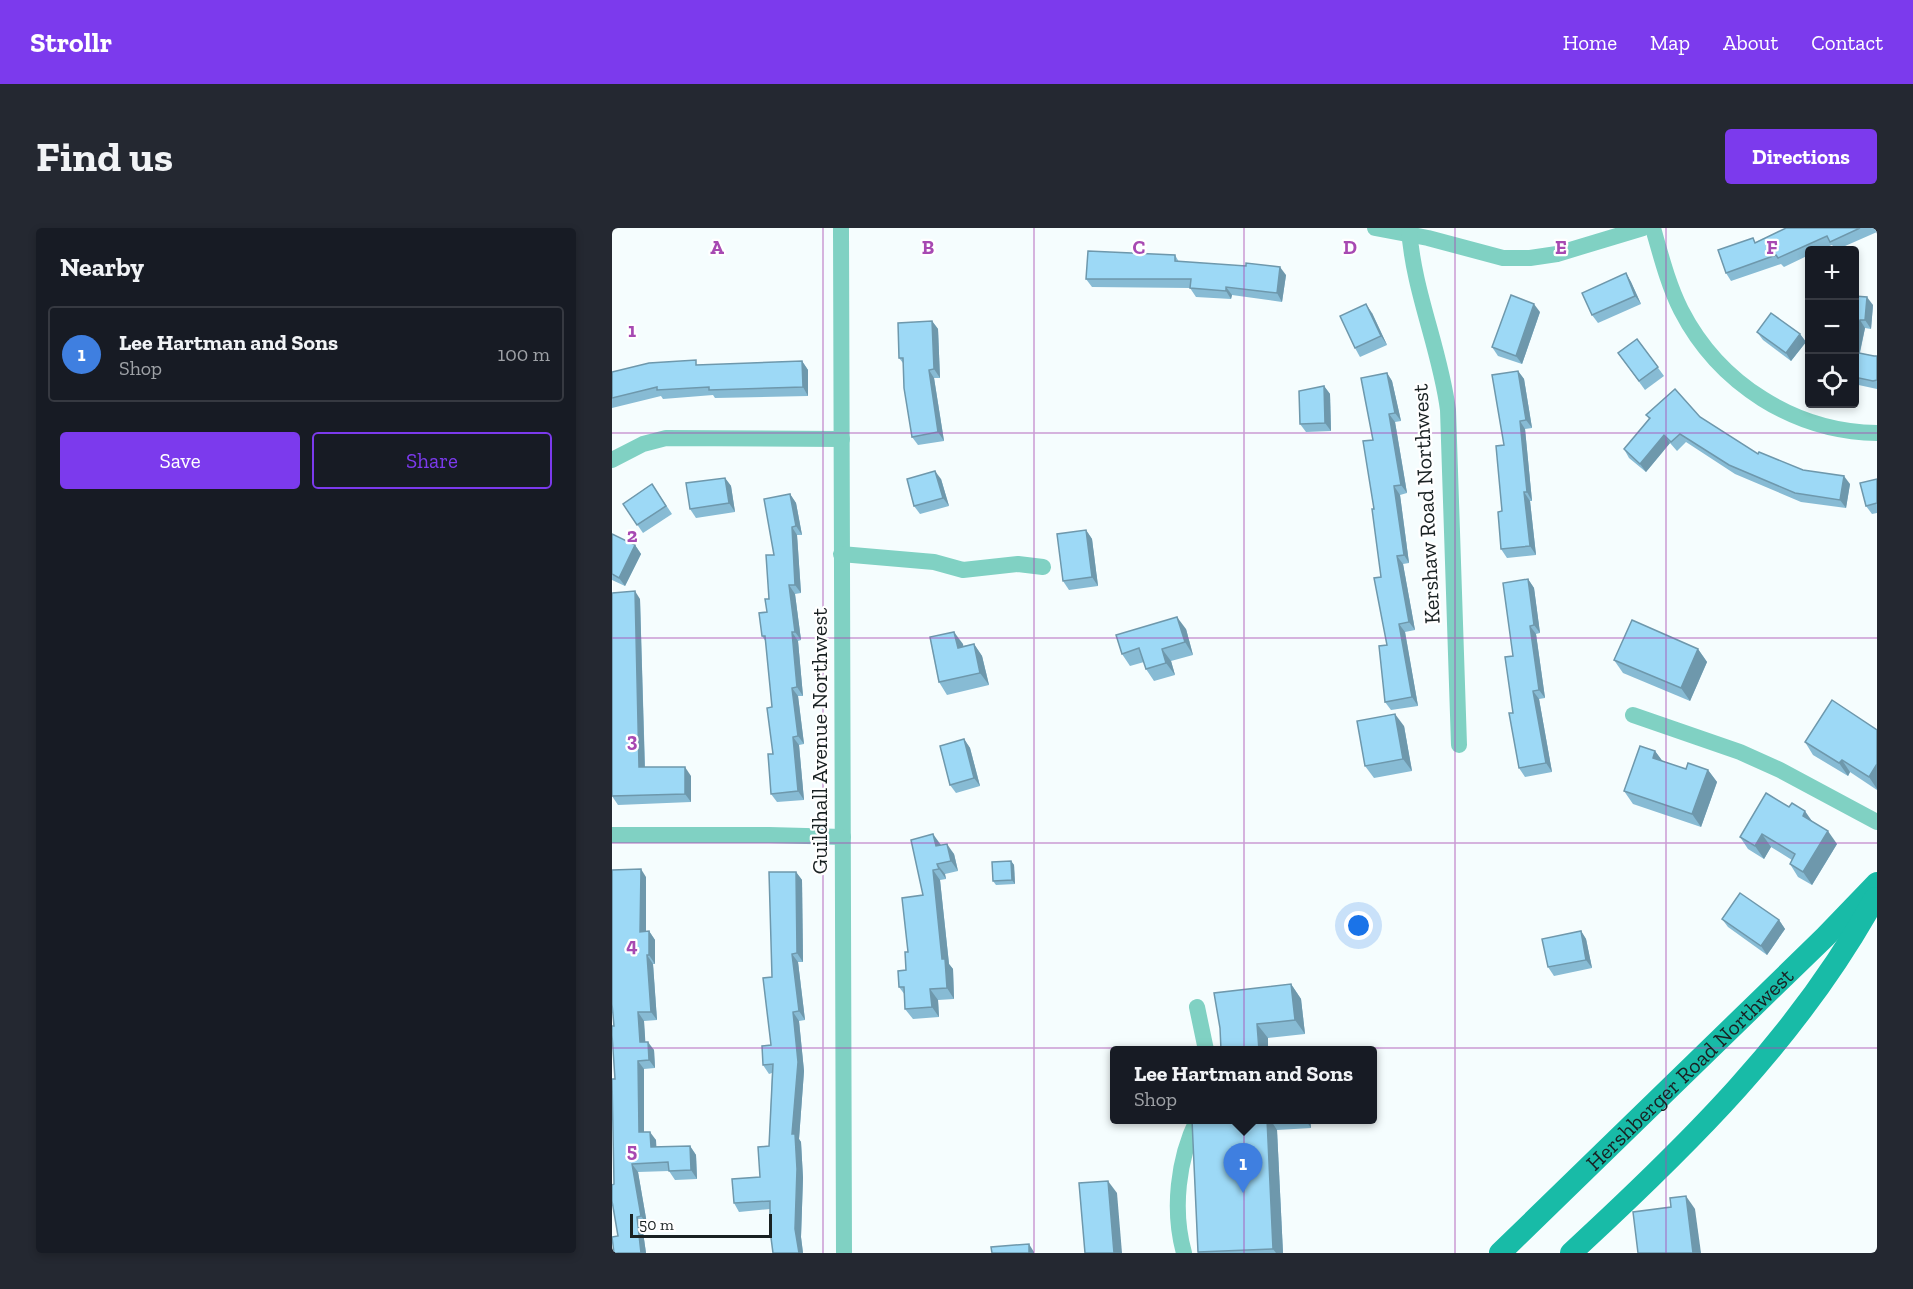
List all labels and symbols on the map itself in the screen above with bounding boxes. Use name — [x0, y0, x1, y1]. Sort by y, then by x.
text: A — [710, 235, 724, 259]
text: B — [922, 235, 934, 259]
text: C — [1133, 235, 1146, 259]
text: D — [1343, 235, 1357, 259]
text: E — [1555, 235, 1567, 259]
text: F — [1766, 235, 1778, 259]
text: 1 — [628, 318, 636, 342]
street label: Kershaw Road Northwest — [1406, 383, 1446, 625]
text: 2 — [627, 523, 638, 547]
street label: Guildhall Avenue Northwest — [806, 607, 833, 874]
text: 3 — [627, 728, 638, 752]
your location — [1344, 911, 1373, 940]
text: 4 — [626, 933, 638, 957]
street label: Hershberger Road Northwest — [1580, 962, 1799, 1176]
text: 5 — [627, 1138, 637, 1162]
pin: 1 — [1224, 1144, 1262, 1193]
scale bar — [630, 1211, 772, 1238]

